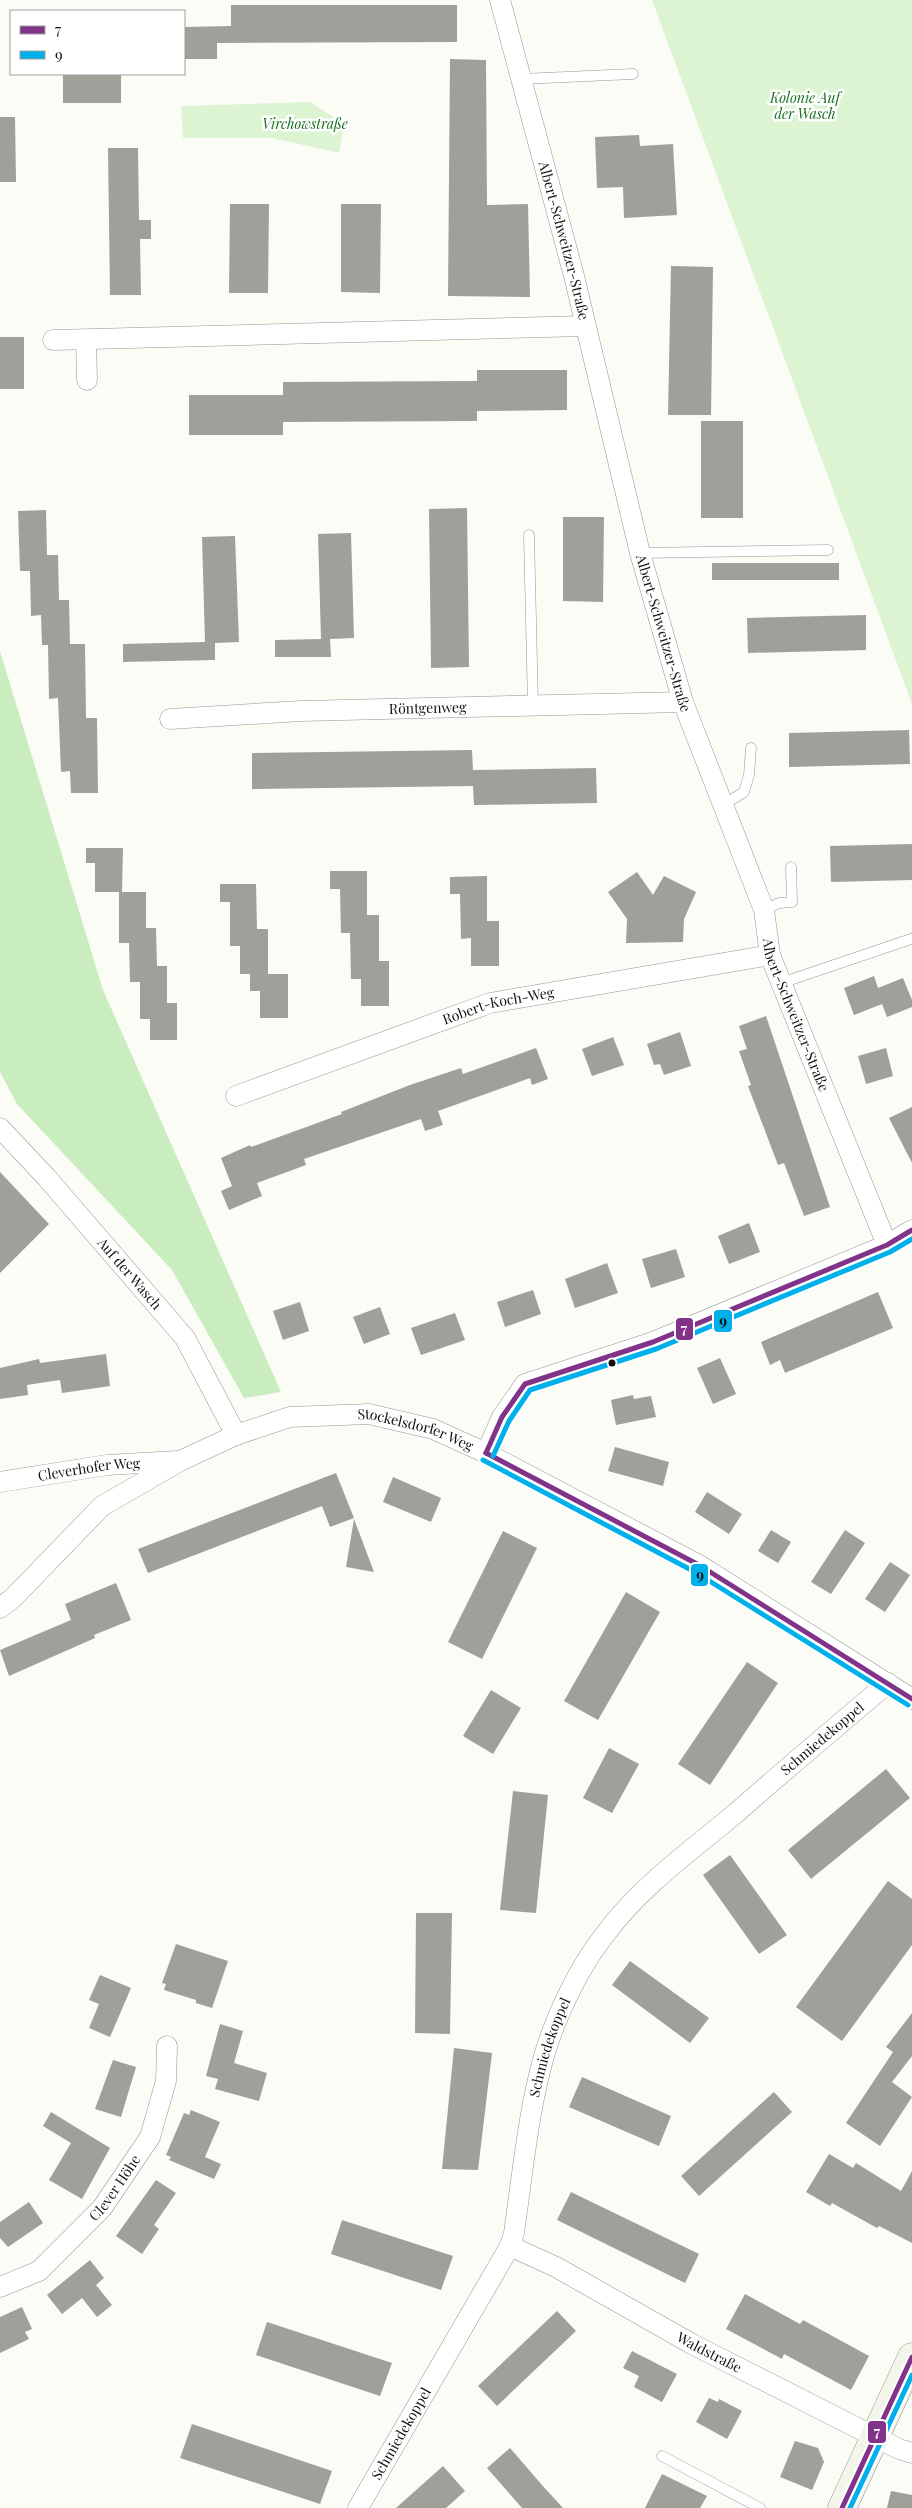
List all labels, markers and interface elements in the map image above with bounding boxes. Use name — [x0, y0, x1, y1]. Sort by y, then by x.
legend — [10, 10, 185, 75]
text: 7 — [55, 19, 61, 39]
text: 9 — [55, 44, 63, 64]
park label: Kolonie Auf der Wasch — [769, 88, 842, 123]
park label: Virchowstraße — [262, 114, 348, 133]
street label: Albert-Schweitzer-Straße — [534, 158, 594, 322]
street label: Albert-Schweitzer-Straße — [632, 551, 696, 715]
street label: Röntgenweg — [389, 697, 467, 718]
street label: Albert-Schweitzer-Straße — [759, 936, 834, 1094]
street label: Robert-Koch-Weg — [440, 982, 556, 1029]
street label: Auf der Wasch — [93, 1233, 167, 1314]
line badge: 9 — [713, 1309, 733, 1333]
text: 9 — [719, 1311, 727, 1330]
line badge: 7 — [675, 1317, 694, 1341]
text: 7 — [681, 1319, 688, 1338]
unlabelled marker — [607, 1358, 617, 1368]
street label: Stockelsdorfer Weg — [357, 1404, 477, 1455]
street label: Cleverhofer Weg — [36, 1453, 141, 1485]
line badge: 9 — [690, 1563, 709, 1587]
text: 9 — [696, 1565, 704, 1584]
street label: Schmiedekoppel — [776, 1697, 868, 1779]
street label: Schmiedekoppel — [524, 1994, 574, 2099]
street label: Clever Höhe — [84, 2151, 144, 2225]
street label: Waldstraße — [673, 2327, 745, 2377]
street label: Schmiedekoppel — [366, 2384, 435, 2483]
line badge: 7 — [867, 2420, 887, 2444]
text: 7 — [874, 2422, 881, 2441]

